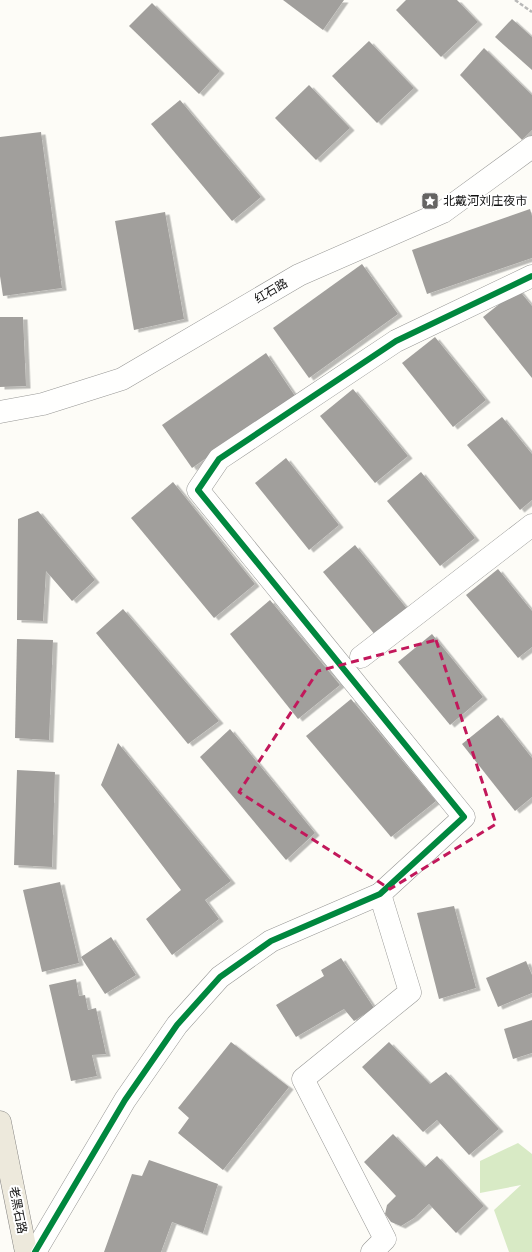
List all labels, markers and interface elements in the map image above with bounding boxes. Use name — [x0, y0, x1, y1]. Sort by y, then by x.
place icon: 北戴河刘庄夜市 — [420, 191, 440, 211]
place label: 北戴河刘庄夜市 — [443, 193, 527, 208]
street label: 红石路 — [251, 275, 290, 306]
street label: 老黑石路 — [7, 1185, 30, 1235]

